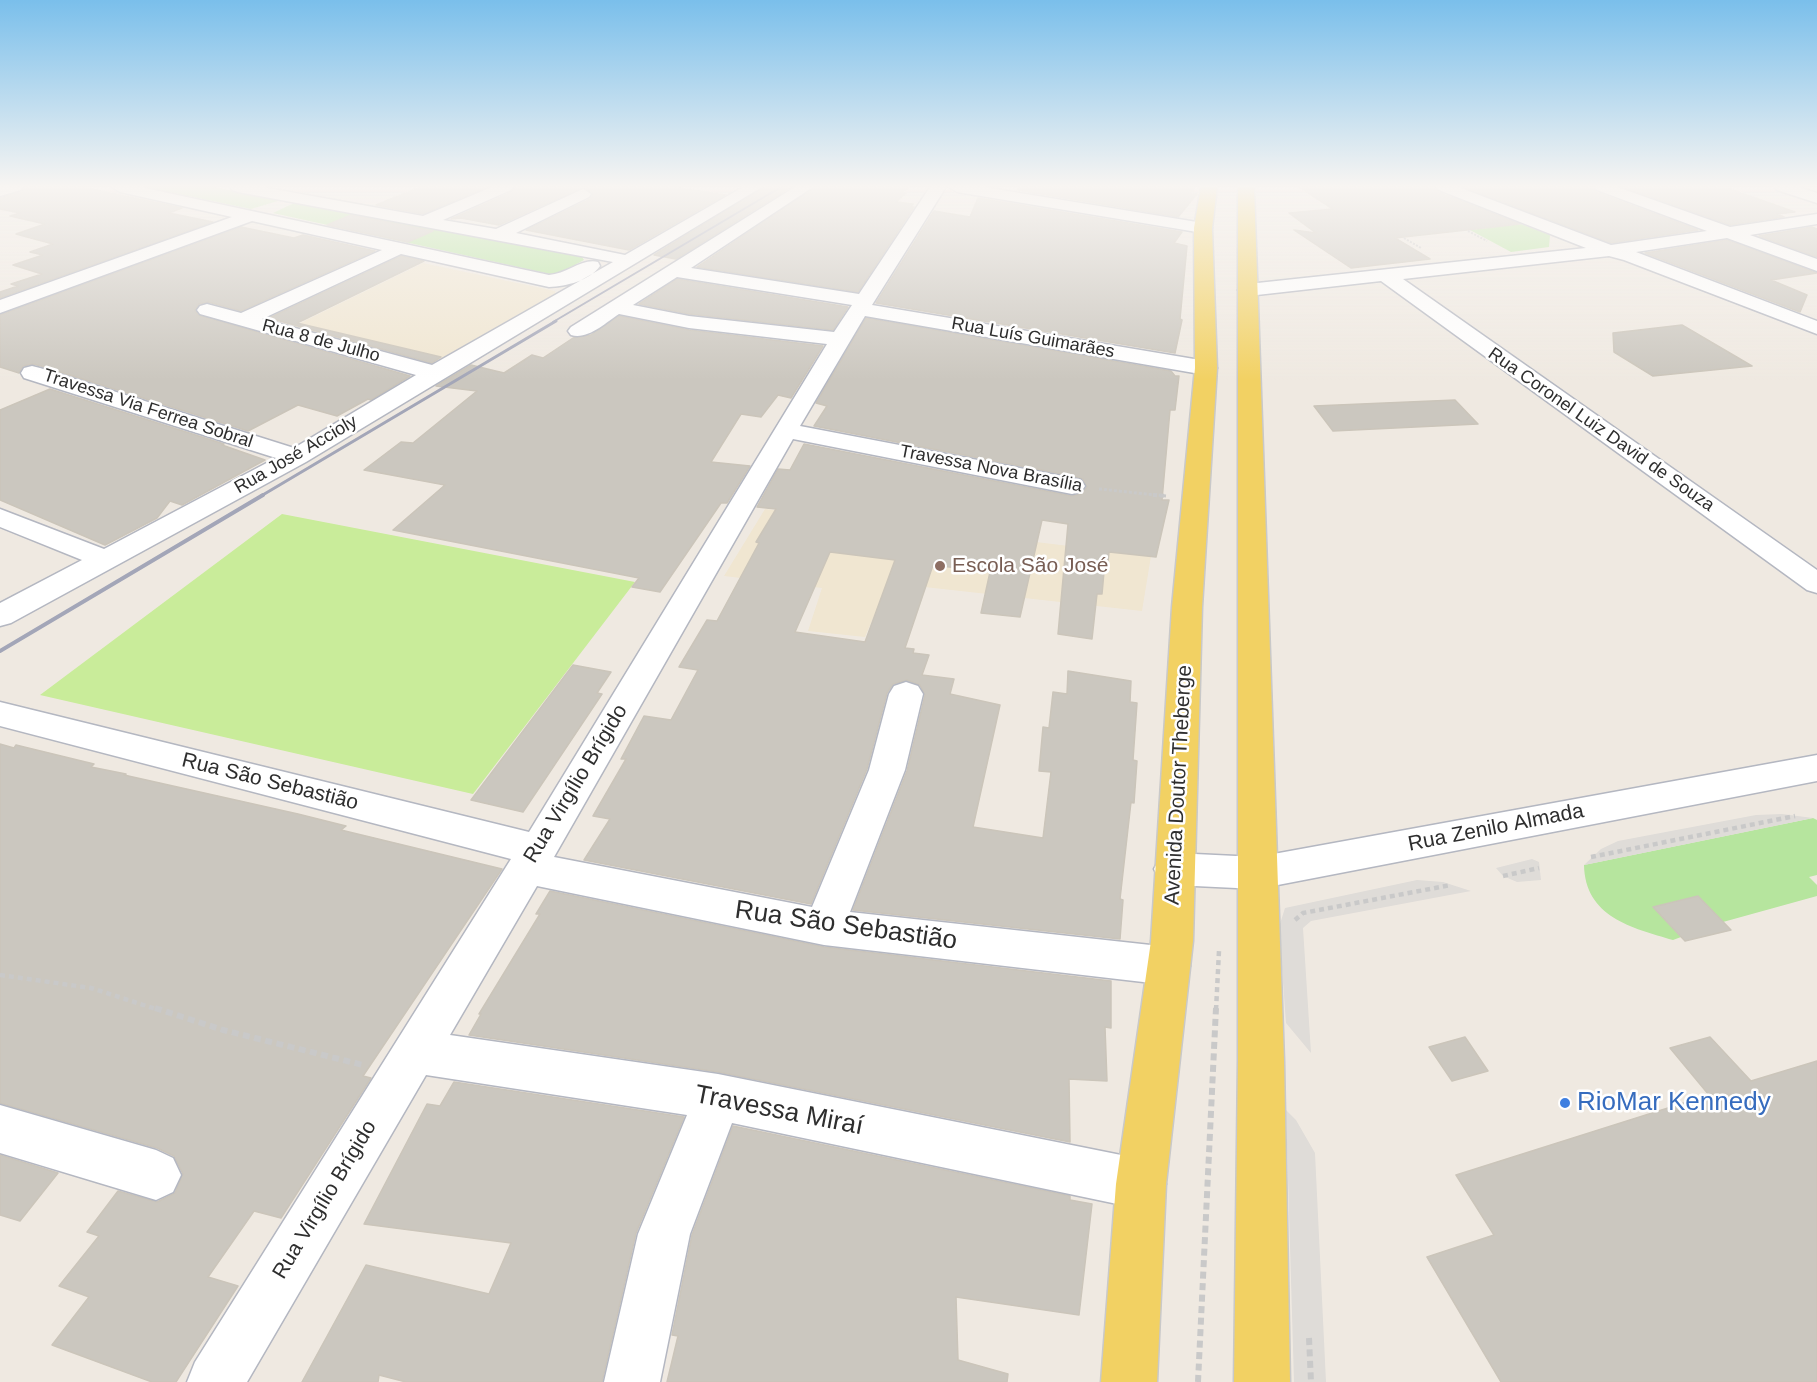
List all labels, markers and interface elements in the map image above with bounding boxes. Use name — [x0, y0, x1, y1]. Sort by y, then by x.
street label: Rua Luís Guimarães — [950, 313, 1116, 363]
street label: Rua 8 de Julho — [260, 315, 382, 367]
street label: Rua Coronel Luiz David de Souza — [1484, 343, 1718, 517]
street label: Travessa Via Ferrea Sobral — [40, 365, 256, 453]
street label: Rua José Accioly — [231, 411, 361, 499]
street label: Travessa Nova Brasília — [898, 441, 1084, 497]
place label: Escola São José — [952, 553, 1108, 579]
marker: Escola São José — [933, 559, 947, 573]
street label: Avenida Doutor Theberge — [1160, 664, 1198, 906]
street label: Rua Virgílio Brígido — [519, 700, 633, 868]
street label: Rua São Sebastião — [179, 748, 361, 816]
street label: Rua Zenilo Almada — [1406, 799, 1586, 857]
street label: Rua São Sebastião — [733, 895, 959, 957]
street label: Travessa Miraí — [692, 1079, 866, 1143]
place label: RioMar Kennedy — [1577, 1087, 1771, 1119]
marker: RioMar Kennedy — [1558, 1096, 1572, 1110]
street label: Rua Virgílio Brígido — [268, 1116, 382, 1284]

